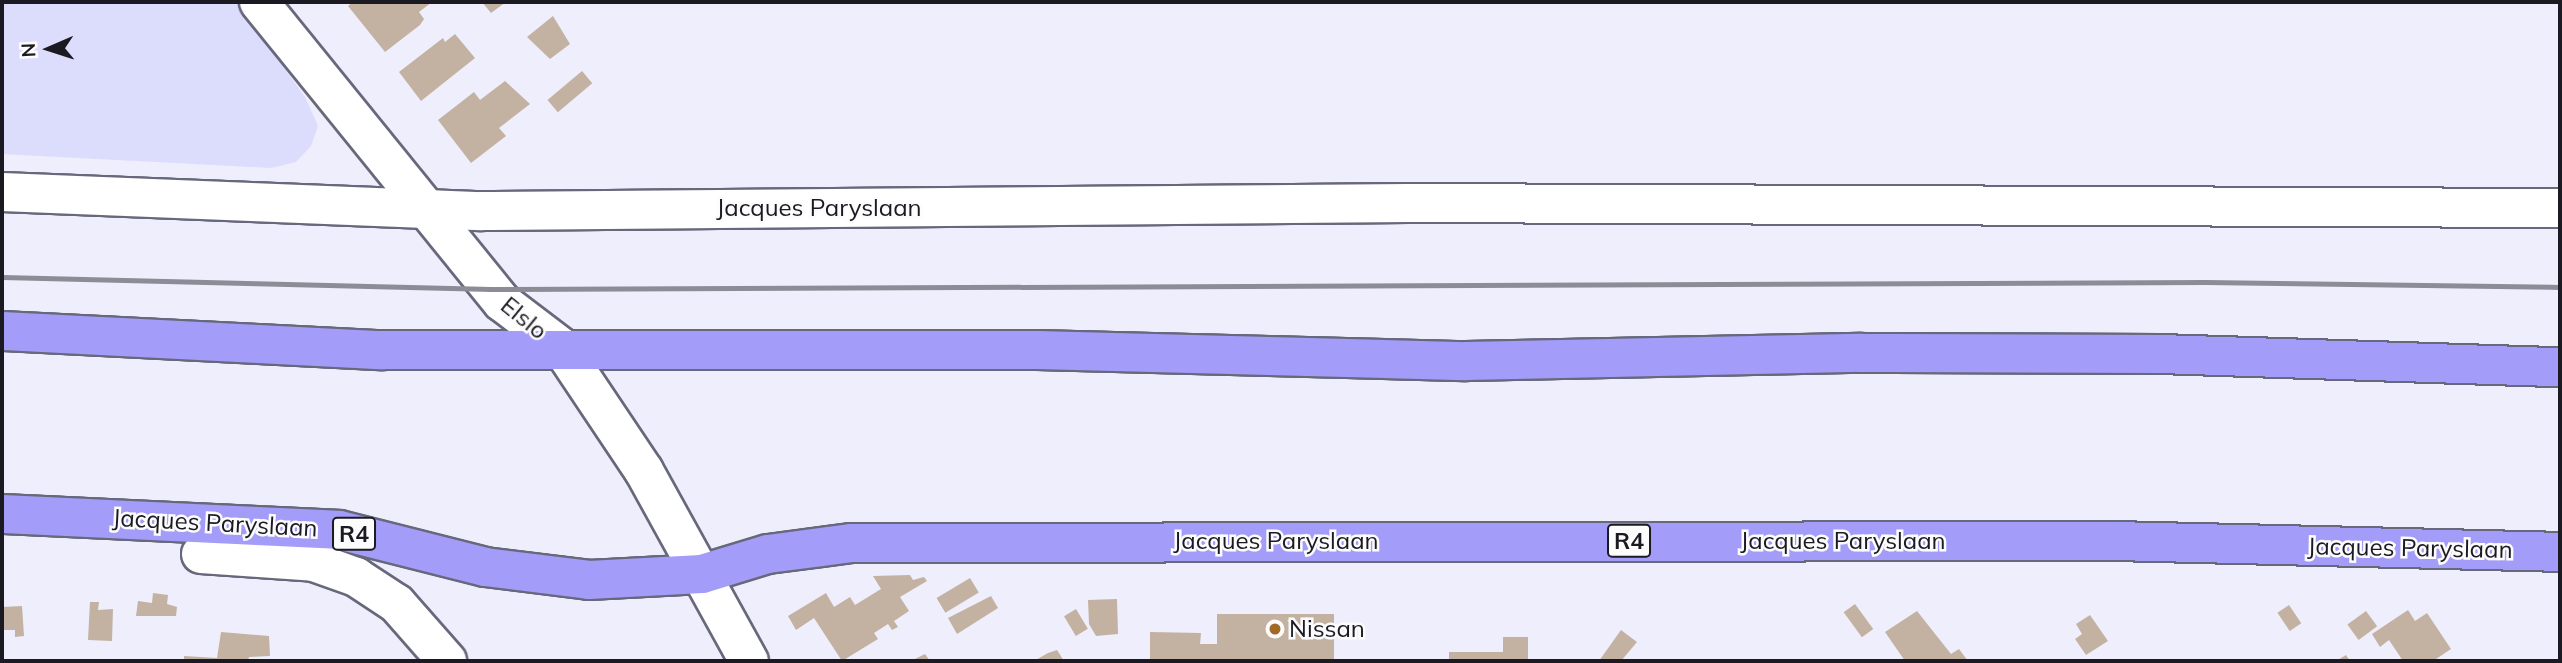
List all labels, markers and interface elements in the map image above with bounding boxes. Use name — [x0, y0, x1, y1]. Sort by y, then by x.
north arrow — [14, 14, 84, 84]
text: N — [16, 42, 40, 58]
street label: Jacques Paryslaan — [716, 194, 922, 222]
street label: Elslo — [495, 291, 553, 345]
street label: Jacques Paryslaan — [112, 503, 318, 543]
road number: R4 — [331, 514, 377, 554]
road number: R4 — [1606, 522, 1652, 561]
street label: Jacques Paryslaan — [1173, 527, 1379, 555]
street label: Jacques Paryslaan — [1740, 527, 1946, 555]
street label: Jacques Paryslaan — [2307, 532, 2513, 564]
place label: Nissan — [1289, 615, 1365, 643]
marker: Nissan — [1267, 621, 1283, 637]

